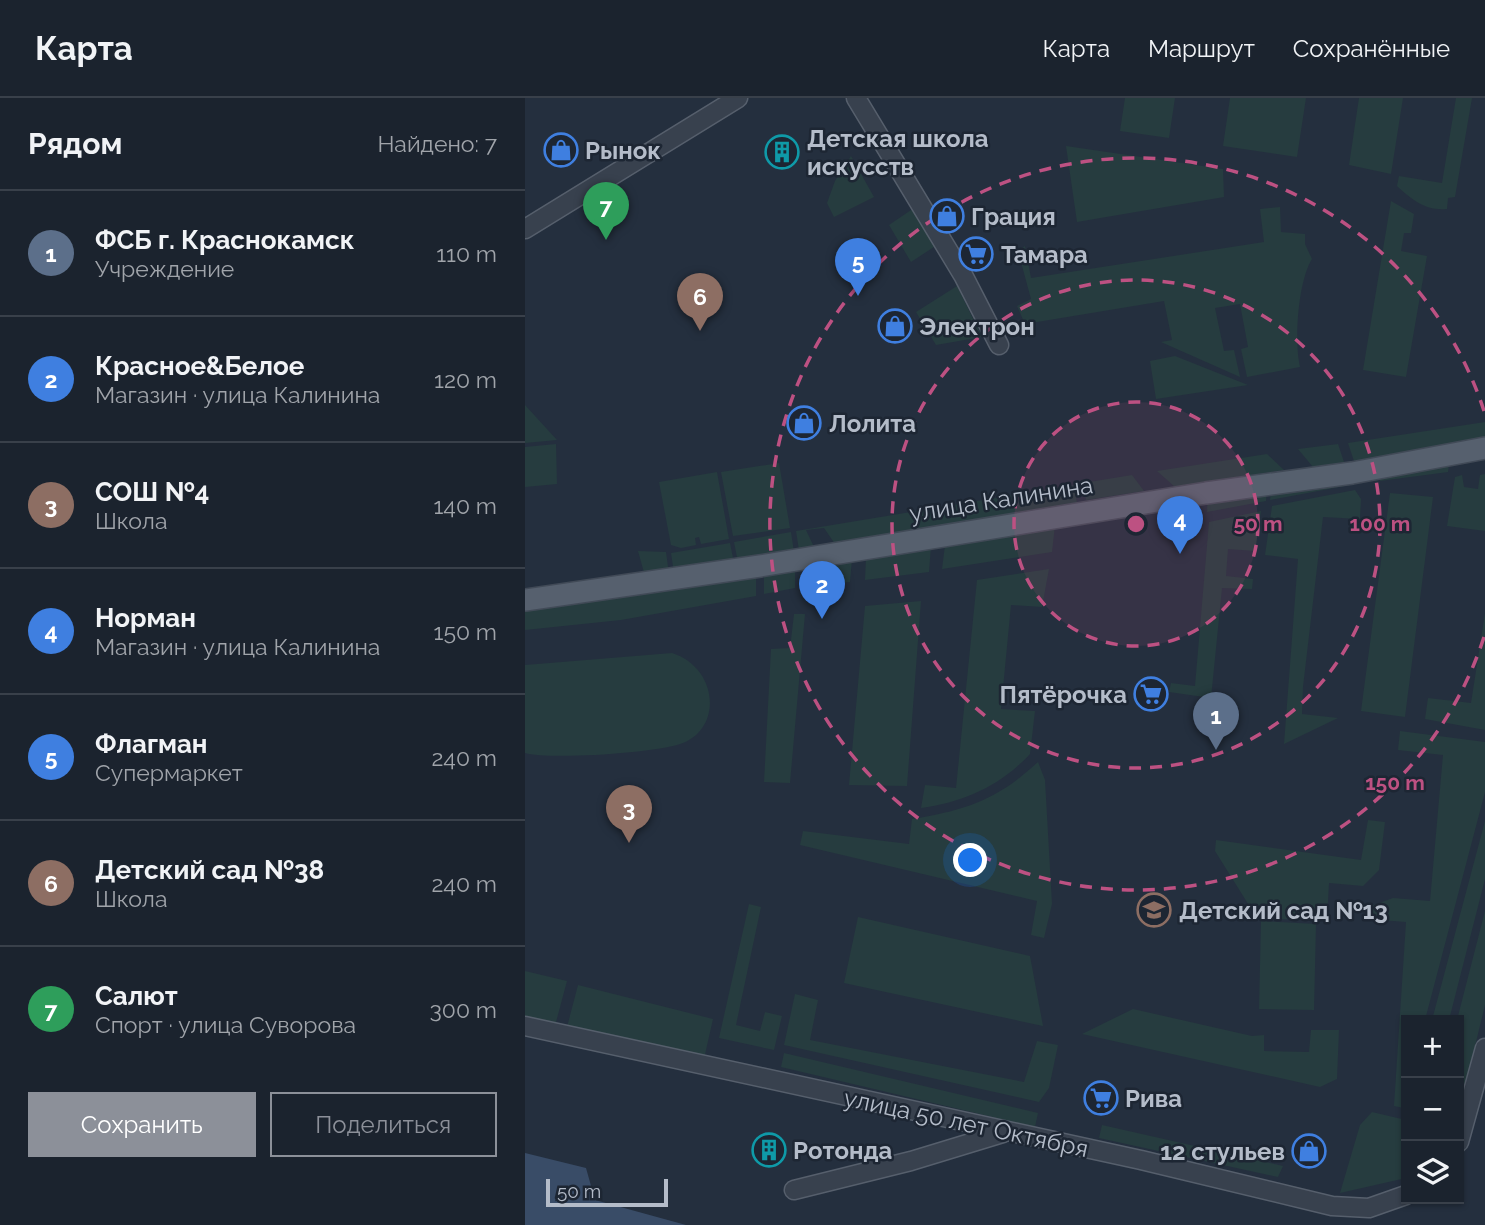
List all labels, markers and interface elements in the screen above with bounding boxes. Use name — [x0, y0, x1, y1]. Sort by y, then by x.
text: Карта — [35, 29, 133, 68]
text: Карта — [1042, 34, 1110, 63]
text: Маршрут — [1148, 34, 1255, 63]
text: Сохранённые — [1293, 34, 1450, 63]
place label: Детская школа искусств — [807, 124, 989, 181]
text: Рядом — [28, 126, 122, 161]
text: Найдено: 7 — [378, 130, 497, 157]
shop icon: Рынок — [542, 131, 580, 169]
building icon: Детская школа искусств — [763, 133, 801, 171]
place label: Рынок — [585, 136, 661, 165]
pin: 7 — [583, 182, 629, 240]
shop icon: Грация — [928, 197, 966, 235]
place label: Грация — [971, 202, 1056, 231]
text: ФСБ г. Краснокамск — [95, 225, 355, 255]
supermarket icon: Тамара — [957, 235, 995, 273]
pin: 5 — [835, 238, 881, 296]
text: 1 — [45, 240, 57, 267]
text: 110 m — [436, 240, 497, 267]
place label: Тамара — [1001, 240, 1088, 269]
text: Учреждение — [95, 255, 234, 282]
pin: 6 — [677, 273, 723, 331]
shop icon: Электрон — [876, 307, 914, 345]
place label: Электрон — [919, 312, 1035, 341]
text: Красное&Белое — [95, 351, 304, 381]
text: 2 — [45, 366, 57, 393]
text: 120 m — [434, 366, 497, 393]
text: Магазин · улица Калинина — [95, 381, 380, 408]
shop icon: Лолита — [785, 404, 823, 442]
place label: Лолита — [829, 409, 916, 438]
street label: улица Калинина — [907, 470, 1095, 528]
text: СОШ №4 — [95, 477, 209, 507]
text: 3 — [45, 492, 57, 519]
text: 140 m — [434, 492, 497, 519]
pin: 4 — [1157, 496, 1203, 554]
text: Школа — [95, 507, 168, 534]
text: 50 m — [1233, 511, 1283, 536]
text: 100 m — [1350, 511, 1410, 536]
centre of rings — [1124, 512, 1148, 536]
pin: 2 — [799, 561, 845, 619]
text: Норман — [95, 603, 196, 633]
text: 4 — [44, 618, 58, 645]
text: 150 m — [434, 618, 497, 645]
text: Магазин · улица Калинина — [95, 633, 380, 660]
supermarket icon: Пятёрочка — [1132, 675, 1170, 713]
place label: Пятёрочка — [1000, 680, 1127, 709]
pin: 1 — [1193, 692, 1239, 750]
text: Флагман — [95, 729, 208, 759]
text: 5 — [45, 744, 57, 771]
text: 240 m — [431, 744, 497, 771]
text: Супермаркет — [95, 759, 243, 786]
text: 150 m — [1365, 770, 1425, 795]
pin: 3 — [606, 785, 652, 843]
your location — [953, 843, 987, 877]
text: Детский сад №38 — [95, 855, 324, 885]
text: 6 — [44, 870, 58, 897]
text: 240 m — [431, 870, 497, 897]
text: Школа — [95, 885, 168, 912]
school or university icon: Детский сад №13 — [1135, 891, 1173, 929]
place label: Детский сад №13 — [1179, 896, 1388, 925]
text: Салют — [95, 981, 178, 1011]
text: 7 — [45, 996, 57, 1023]
text: 300 m — [430, 996, 497, 1023]
text: Спорт · улица Суворова — [95, 1011, 356, 1038]
map controls — [1401, 1015, 1464, 1204]
button: + — [1401, 1015, 1464, 1078]
button: − — [1401, 1078, 1464, 1141]
supermarket icon: Рива — [1082, 1079, 1120, 1117]
street label: улица 50 лет Октября — [841, 1083, 1091, 1163]
place label: Рива — [1125, 1084, 1182, 1113]
button: Сохранить — [28, 1092, 256, 1157]
button: Поделиться — [270, 1092, 497, 1157]
building icon: Ротонда — [750, 1131, 788, 1169]
shop icon: 12 стульев — [1290, 1132, 1328, 1170]
place label: Ротонда — [793, 1136, 893, 1165]
place label: 12 стульев — [1160, 1137, 1285, 1166]
button: layers — [1401, 1141, 1464, 1204]
scale bar — [546, 1176, 669, 1208]
text: 50 m — [557, 1180, 601, 1202]

